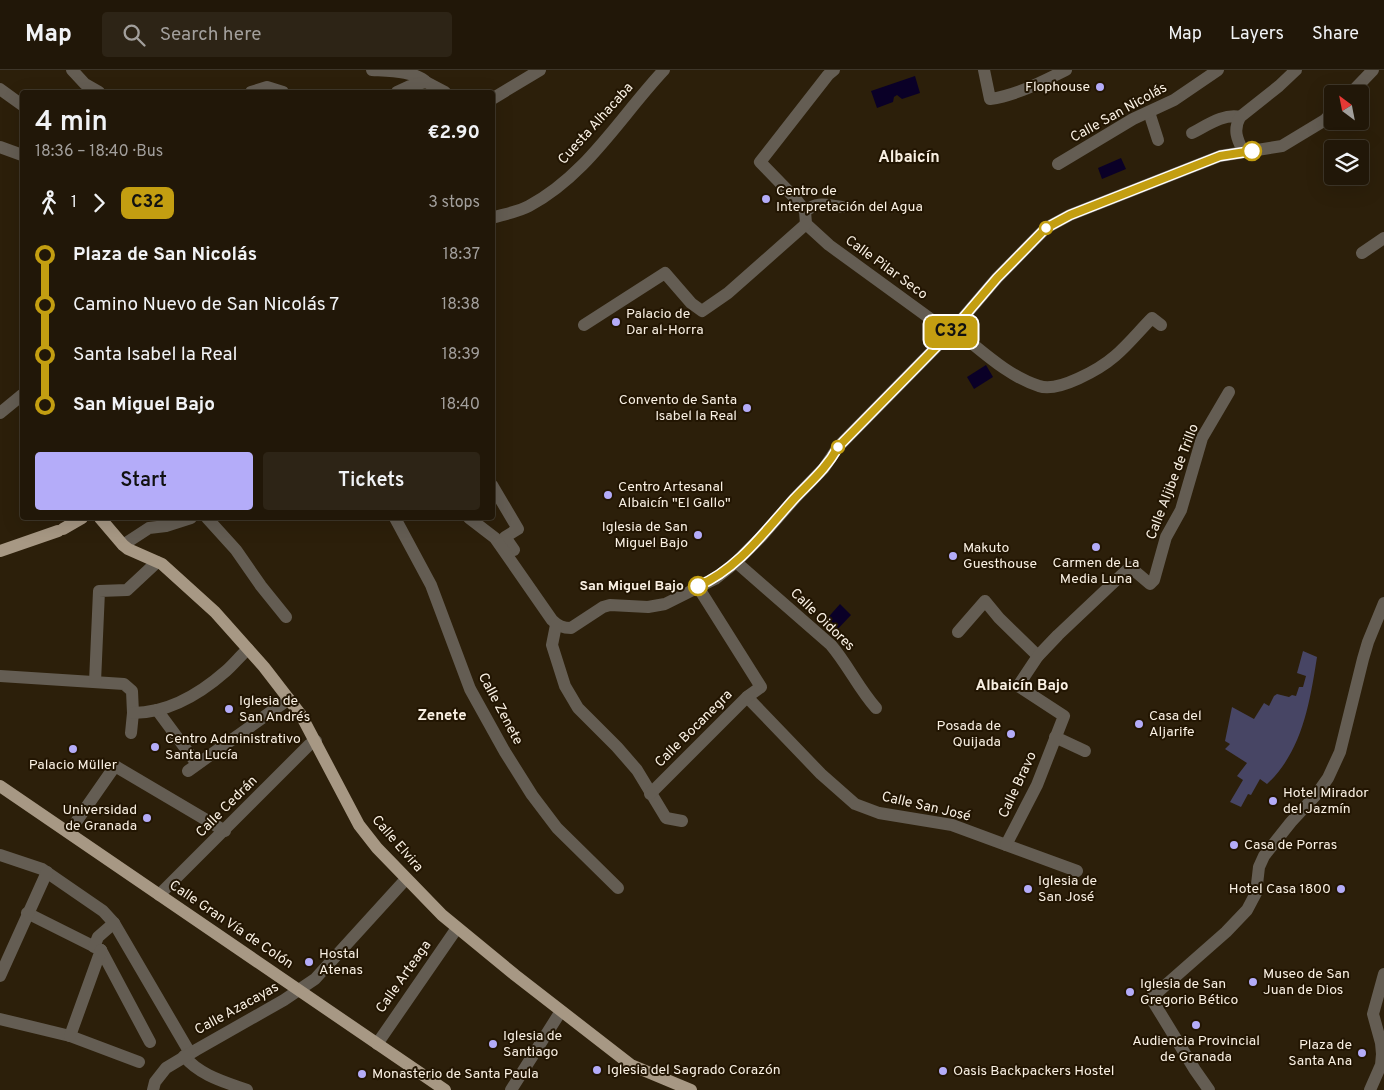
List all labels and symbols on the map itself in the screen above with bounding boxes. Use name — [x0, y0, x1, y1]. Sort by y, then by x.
place label: Flophouse — [1025, 79, 1090, 96]
street label: Calle San Nicolás — [1068, 79, 1170, 147]
street label: Cuesta Alhacaba — [555, 80, 637, 168]
marker: Flophouse — [1094, 81, 1106, 93]
north arrow — [1324, 85, 1369, 130]
unlabelled marker — [1242, 141, 1262, 161]
district label: Albaicín — [878, 148, 940, 168]
place label: Centro de Interpretación del Agua — [776, 183, 923, 216]
marker: Centro de Interpretación del Agua — [760, 193, 772, 205]
unlabelled marker — [1039, 221, 1053, 235]
street label: Calle Pilar Seco — [841, 232, 931, 304]
place label: Palacio de Dar al-Horra — [626, 306, 704, 339]
marker: Palacio de Dar al-Horra — [610, 316, 622, 328]
line badge: C32 — [922, 316, 980, 348]
place label: Convento de Santa Isabel la Real — [619, 392, 737, 425]
marker: Convento de Santa Isabel la Real — [741, 402, 753, 414]
street label: Calle Aljibe de Trillo — [1143, 421, 1203, 542]
unlabelled marker — [831, 440, 845, 454]
place label: Centro Artesanal Albaicín "El Gallo" — [618, 479, 731, 512]
marker: Centro Artesanal Albaicín "El Gallo" — [602, 489, 614, 501]
place label: Iglesia de San Miguel Bajo — [602, 519, 688, 552]
marker: Iglesia de San Miguel Bajo — [692, 529, 704, 541]
place label: Makuto Guesthouse — [963, 540, 1037, 573]
marker: Carmen de La Media Luna — [1090, 541, 1102, 553]
marker: Makuto Guesthouse — [947, 550, 959, 562]
place label: Carmen de La Media Luna — [1053, 555, 1139, 588]
marker: San Miguel Bajo — [688, 576, 708, 596]
place label: San Miguel Bajo — [579, 578, 684, 595]
street label: Calle Oidores — [786, 585, 858, 655]
street label: Calle Zenete — [474, 670, 526, 748]
district label: Albaicín Bajo — [976, 677, 1068, 696]
street label: Calle Bocanegra — [652, 687, 736, 771]
place label: Iglesia de San Andrés — [239, 693, 310, 726]
marker: Iglesia de San Andrés — [223, 703, 235, 715]
district label: Zenete — [417, 707, 467, 726]
place label: Casa del Aljarife — [1149, 708, 1202, 741]
place label: Posada de Quijada — [937, 718, 1001, 751]
marker: Casa del Aljarife — [1133, 718, 1145, 730]
marker: Posada de Quijada — [1005, 728, 1017, 740]
place label: Centro Administrativo Santa Lucía — [165, 731, 301, 764]
marker: Centro Administrativo Santa Lucía — [149, 741, 161, 753]
marker: Palacio Müller — [67, 743, 79, 755]
street label: Calle Bravo — [995, 749, 1041, 821]
place label: Palacio Müller — [29, 757, 118, 774]
street label: Calle Cedrán — [193, 773, 261, 841]
place label: Hotel Mirador del Jazmín — [1283, 785, 1369, 818]
street label: Calle San José — [880, 788, 972, 826]
marker: Hotel Mirador del Jazmín — [1267, 795, 1279, 807]
place label: Universidad de Granada — [62, 802, 137, 835]
marker: Universidad de Granada — [141, 812, 153, 824]
street label: Calle Elvira — [368, 812, 426, 876]
place label: Casa de Porras — [1244, 837, 1337, 854]
marker: Casa de Porras — [1228, 839, 1240, 851]
place label: Iglesia de San José — [1038, 873, 1097, 906]
street label: Calle Gran Vía de Colón — [166, 877, 296, 973]
place label: Hotel Casa 1800 — [1229, 881, 1331, 898]
marker: Iglesia de San José — [1022, 883, 1034, 895]
marker: Hotel Casa 1800 — [1335, 883, 1347, 895]
street label: Calle Arteaga — [373, 937, 435, 1017]
place label: Hostal Atenas — [319, 946, 363, 979]
marker: Hostal Atenas — [303, 956, 315, 968]
place label: Museo de San Juan de Dios — [1263, 966, 1350, 999]
place label: Iglesia de San Gregorio Bético — [1140, 976, 1239, 1009]
marker: Museo de San Juan de Dios — [1247, 976, 1259, 988]
street label: Calle Azacayas — [192, 979, 282, 1039]
marker: Iglesia de San Gregorio Bético — [1124, 986, 1136, 998]
marker: Audiencia Provincial de Granada — [1190, 1019, 1202, 1031]
place label: Iglesia de Santiago — [503, 1028, 562, 1061]
place label: Audiencia Provincial de Granada — [1132, 1033, 1260, 1066]
place label: Plaza de Santa Ana — [1288, 1037, 1352, 1070]
marker: Iglesia de Santiago — [487, 1038, 499, 1050]
marker: Plaza de Santa Ana — [1356, 1047, 1368, 1059]
place label: Iglesia del Sagrado Corazón — [607, 1062, 781, 1079]
place label: Oasis Backpackers Hostel — [953, 1063, 1115, 1080]
marker: Iglesia del Sagrado Corazón — [591, 1064, 603, 1076]
marker: Oasis Backpackers Hostel — [937, 1065, 949, 1077]
place label: Monasterio de Santa Paula — [372, 1066, 539, 1083]
marker: Monasterio de Santa Paula — [356, 1068, 368, 1080]

